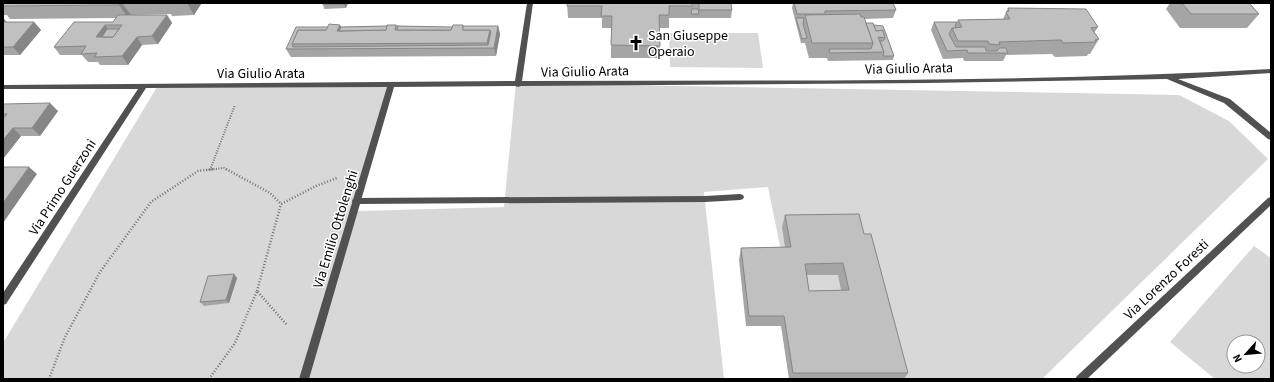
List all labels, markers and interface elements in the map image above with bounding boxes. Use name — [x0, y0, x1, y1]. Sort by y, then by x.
place label: San Giuseppe Operaio — [648, 26, 728, 62]
church icon: San Giuseppe Operaio — [627, 34, 645, 52]
street label: Via Giulio Arata — [865, 58, 953, 80]
street label: Via Giulio Arata — [541, 61, 629, 83]
street label: Via Giulio Arata — [217, 64, 305, 84]
street label: Via Primo Guerzoni — [24, 135, 102, 240]
street label: Via Emilio Ottolenghi — [308, 168, 363, 291]
street label: Via Lorenzo Foresti — [1120, 235, 1214, 325]
north arrow — [1226, 334, 1266, 374]
text: N — [1229, 352, 1246, 365]

